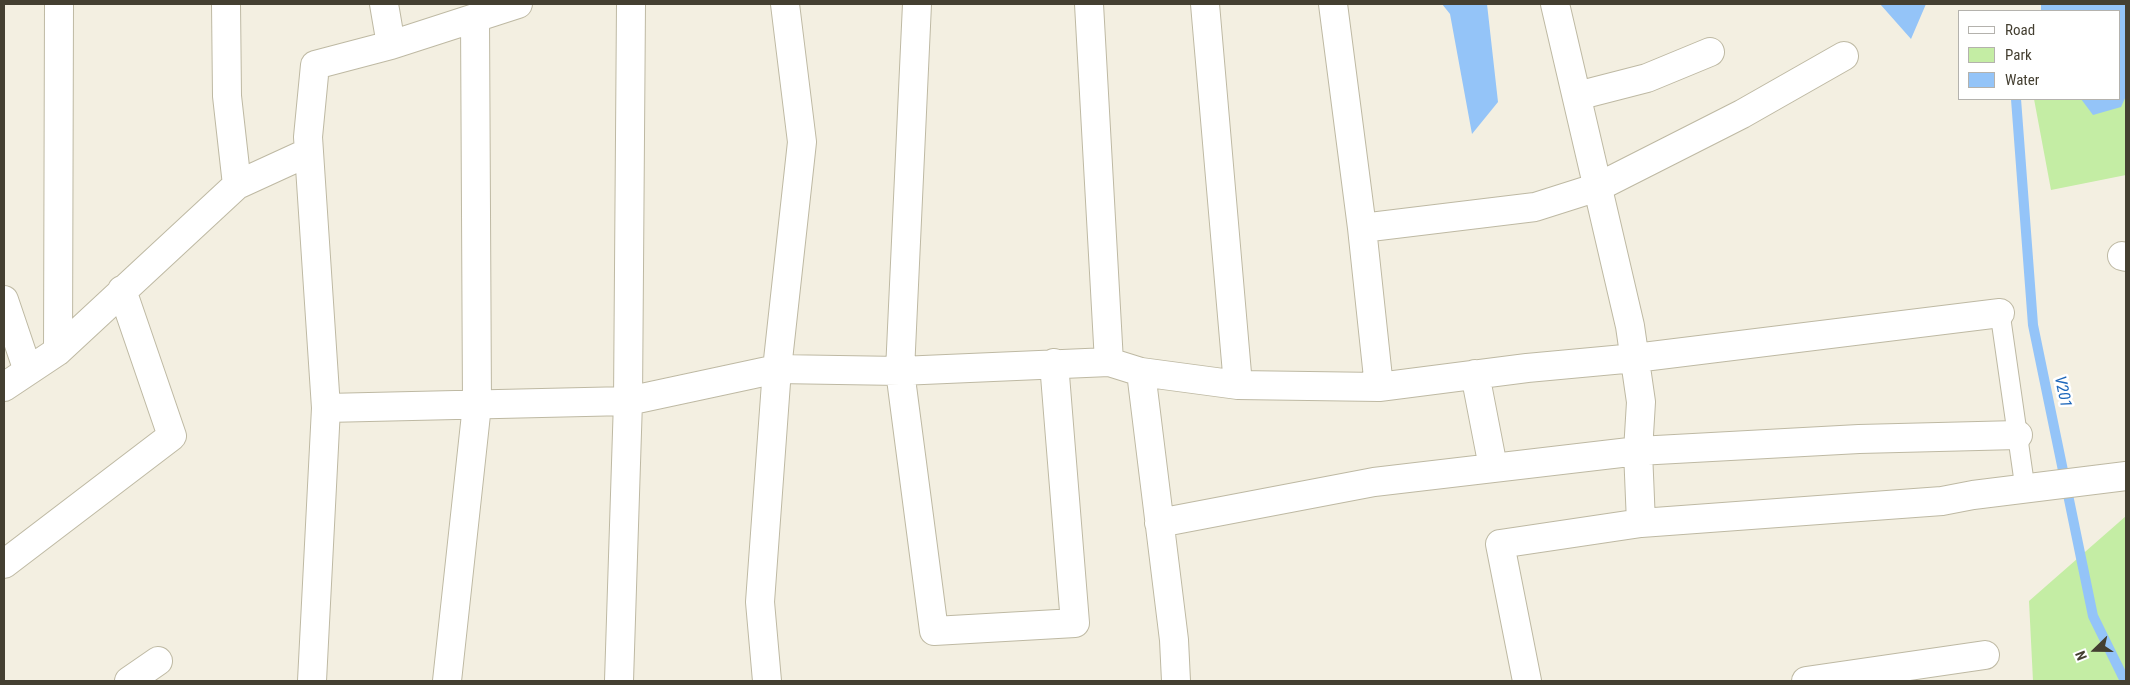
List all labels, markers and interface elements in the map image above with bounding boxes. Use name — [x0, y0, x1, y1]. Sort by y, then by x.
legend — [1958, 10, 2120, 100]
text: Road — [2005, 21, 2035, 39]
text: Park — [2005, 46, 2032, 64]
text: Water — [2005, 71, 2039, 89]
water label: V201 — [2049, 375, 2075, 409]
north arrow — [2070, 625, 2120, 675]
text: N — [2072, 649, 2090, 663]

